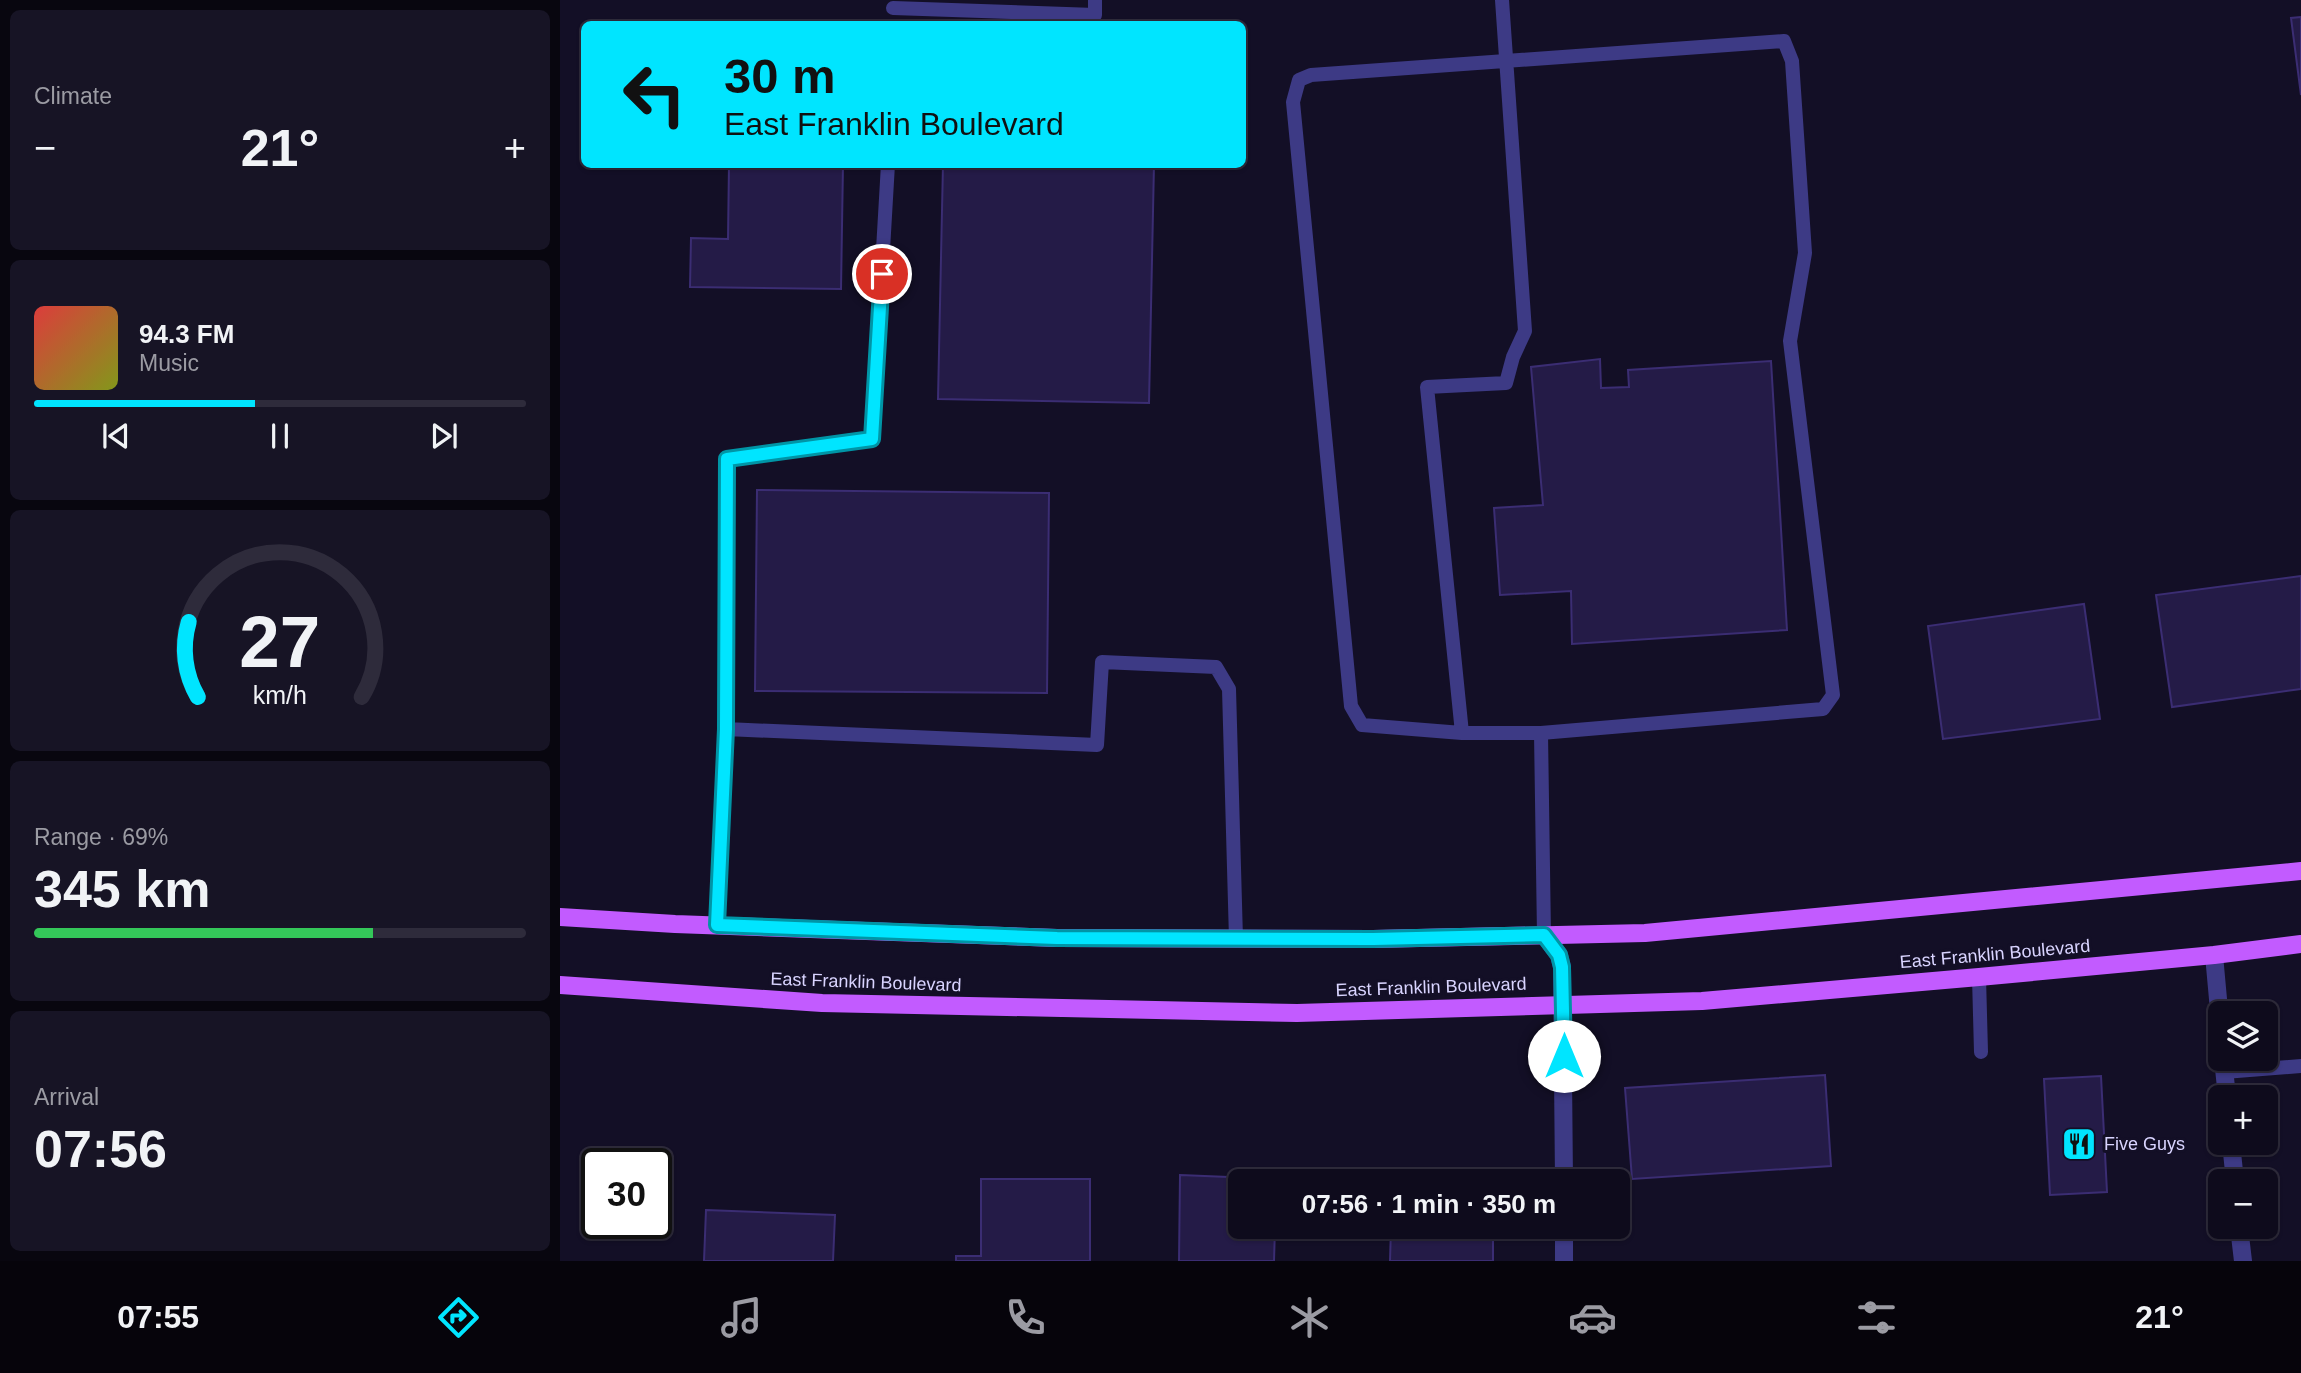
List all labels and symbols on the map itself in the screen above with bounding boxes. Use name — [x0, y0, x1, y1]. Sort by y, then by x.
pin — [852, 244, 912, 304]
street label: East Franklin Boulevard — [1899, 936, 2091, 972]
street label: East Franklin Boulevard — [770, 969, 962, 995]
street label: East Franklin Boulevard — [1335, 974, 1527, 1000]
position arrow — [1527, 1019, 1601, 1093]
restaurant icon: Five Guys — [2060, 1125, 2098, 1163]
place label: Five Guys — [2104, 1134, 2185, 1154]
speed limit sign: 30 — [581, 1148, 672, 1239]

